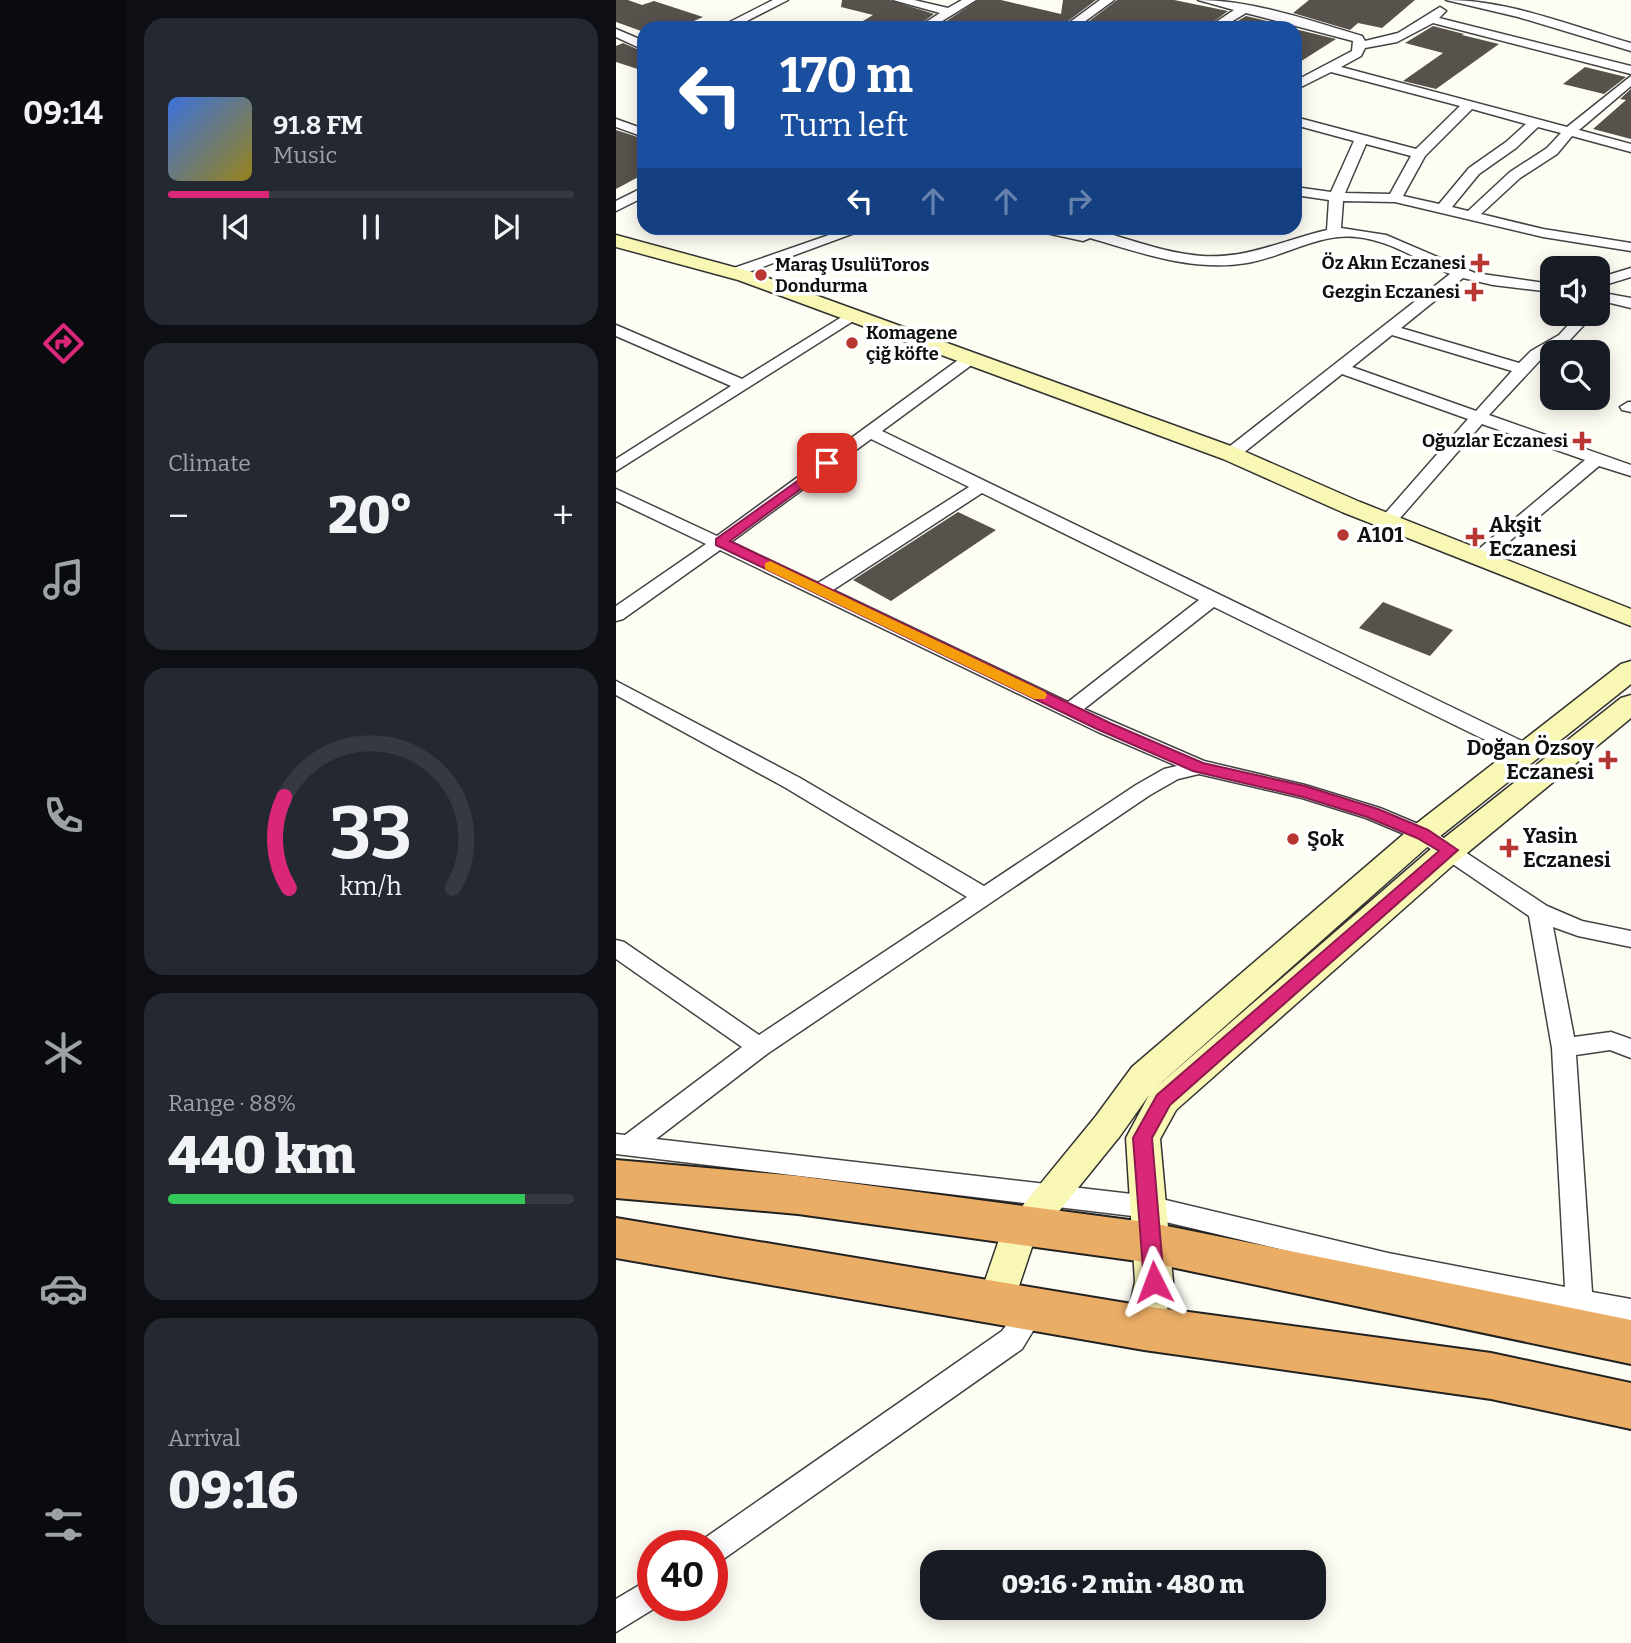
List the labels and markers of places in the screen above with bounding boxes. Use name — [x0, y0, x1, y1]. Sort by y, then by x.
place label: Öz Akın Eczanesi — [1321, 252, 1466, 274]
place label: Maraş UsulüToros Dondurma — [775, 254, 929, 297]
marker: Öz Akın Eczanesi — [1472, 255, 1488, 271]
marker: Maraş UsulüToros Dondurma — [753, 267, 769, 283]
place label: Gezgin Eczanesi — [1322, 281, 1460, 303]
marker: Gezgin Eczanesi — [1466, 284, 1482, 300]
place label: Komagene çiğ köfte — [866, 322, 958, 365]
marker: Komagene çiğ köfte — [844, 335, 860, 351]
place label: Oğuzlar Eczanesi — [1422, 430, 1568, 452]
pin — [797, 433, 857, 493]
marker: Oğuzlar Eczanesi — [1574, 433, 1590, 449]
place label: Akşit Eczanesi — [1489, 512, 1577, 562]
place label: A101 — [1357, 522, 1403, 548]
marker: A101 — [1335, 527, 1351, 543]
marker: Akşit Eczanesi — [1467, 529, 1483, 545]
place label: Doğan Özsoy Eczanesi — [1467, 734, 1594, 785]
marker: Doğan Özsoy Eczanesi — [1600, 752, 1616, 768]
place label: Yasin Eczanesi — [1523, 823, 1611, 873]
place label: Şok — [1307, 826, 1345, 852]
marker: Şok — [1285, 831, 1301, 847]
marker: Yasin Eczanesi — [1501, 840, 1517, 856]

